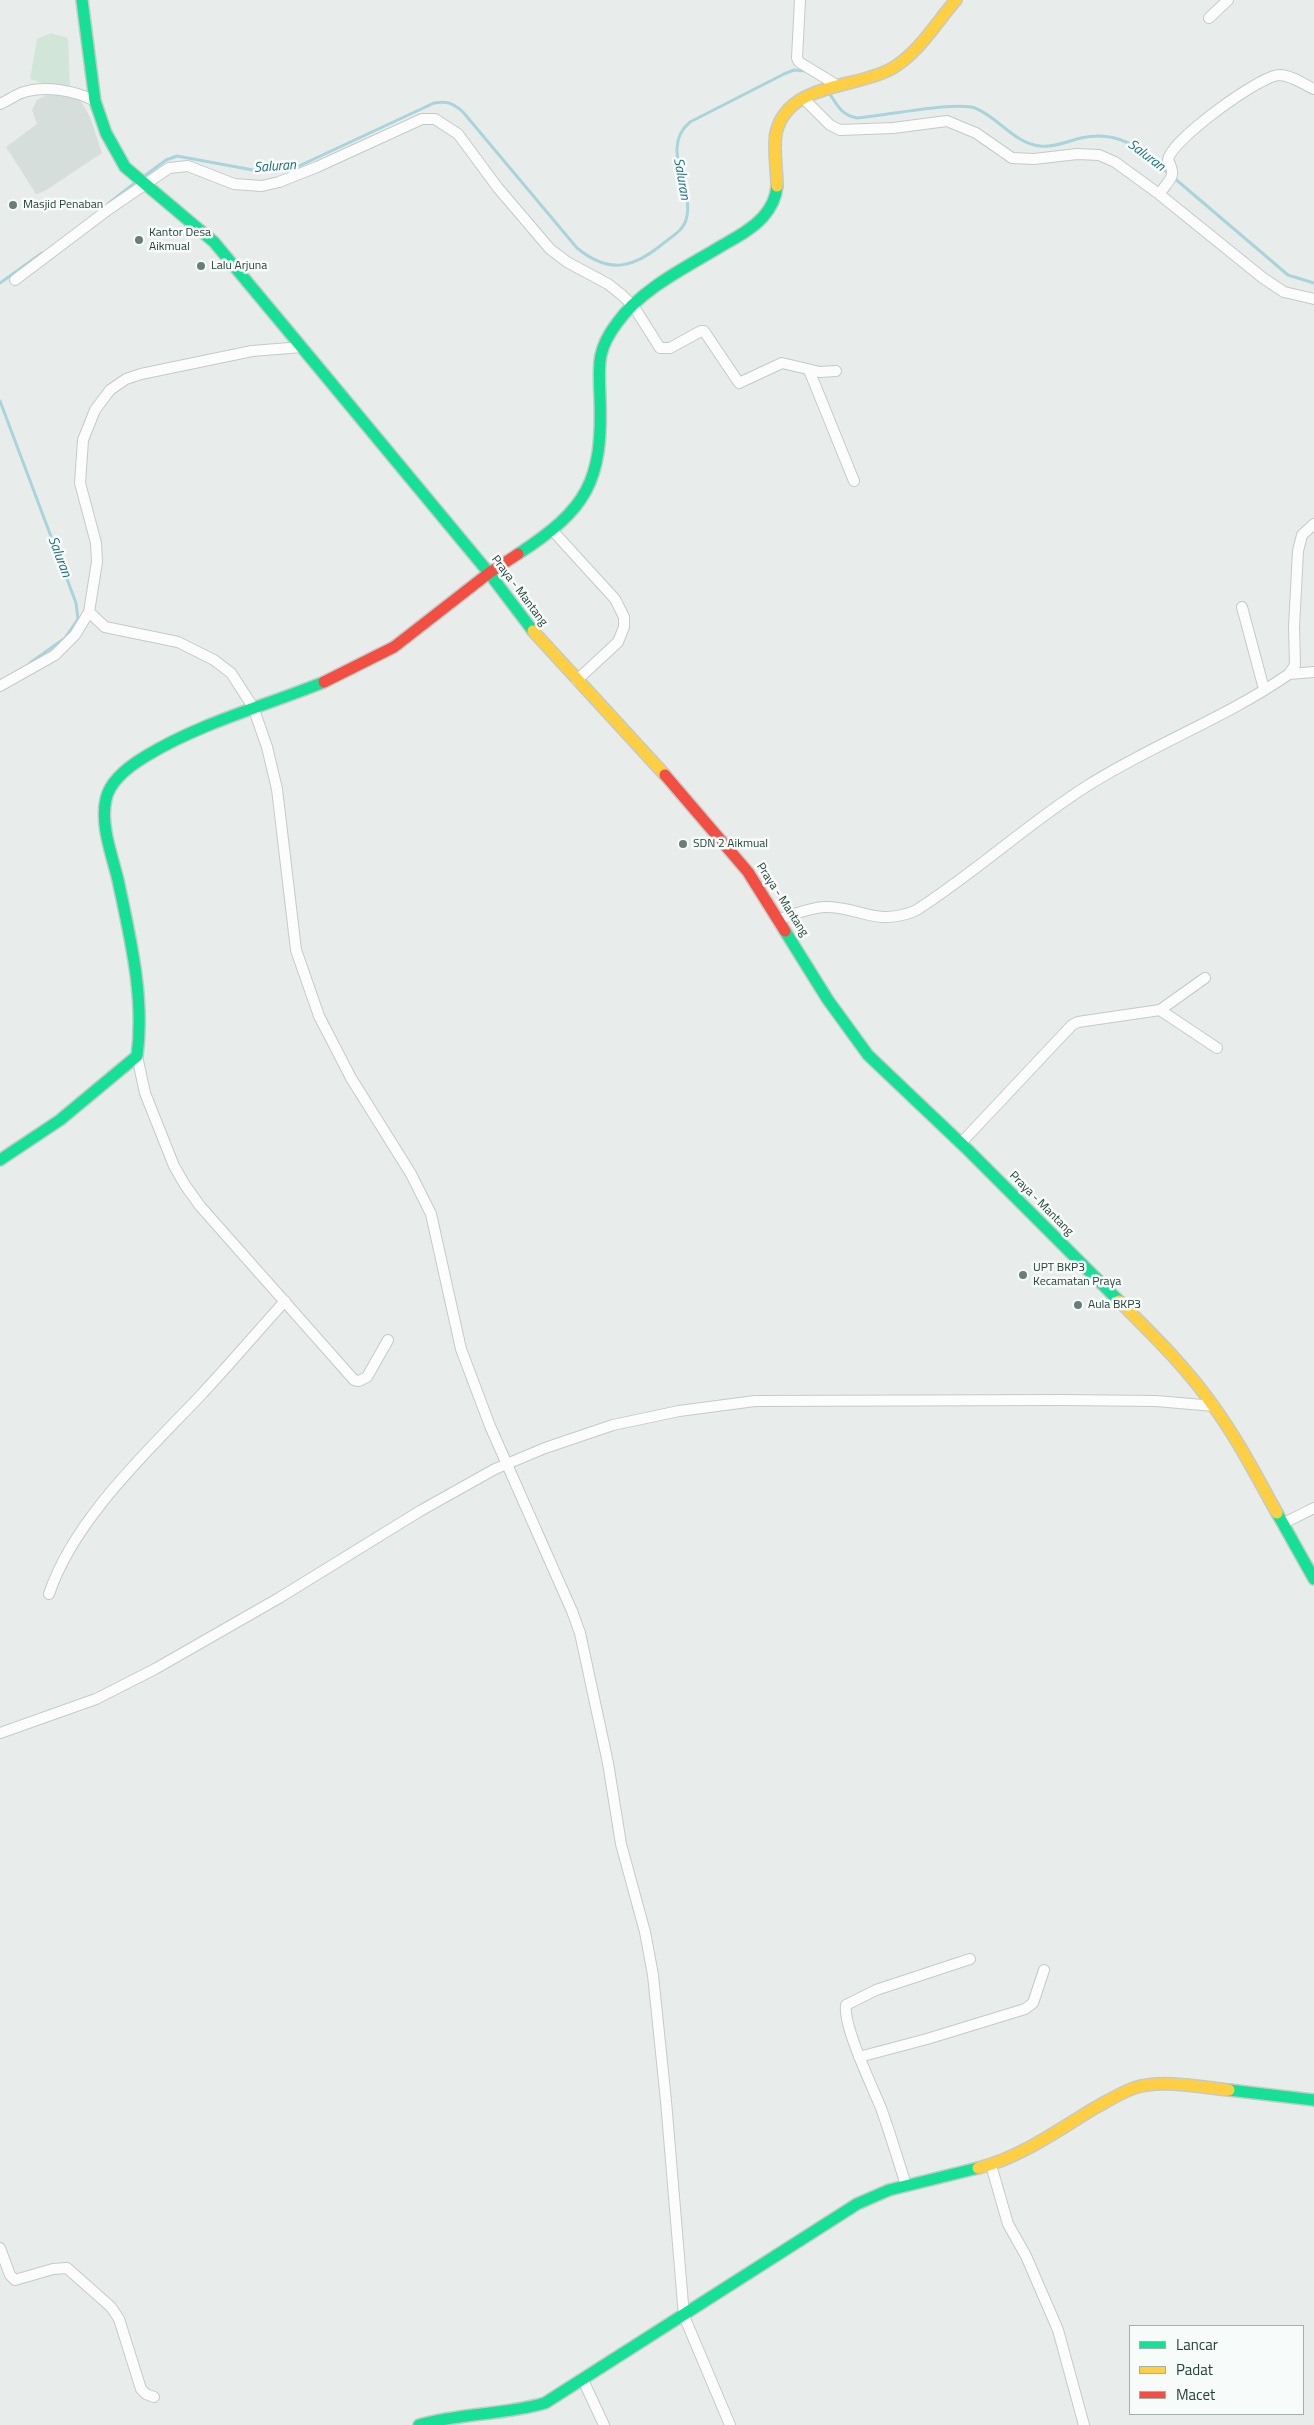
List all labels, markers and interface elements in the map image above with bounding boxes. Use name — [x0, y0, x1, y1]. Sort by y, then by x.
water label: Saluran — [1124, 137, 1168, 175]
water label: Saluran — [253, 157, 297, 177]
water label: Saluran — [669, 157, 693, 201]
place label: Masjid Penaban — [23, 198, 103, 212]
marker: Masjid Penaban — [7, 199, 19, 211]
place label: Kantor Desa Aikmual — [149, 226, 211, 254]
marker: Kantor Desa Aikmual — [133, 234, 145, 246]
place label: Lalu Arjuna — [211, 259, 267, 273]
marker: Lalu Arjuna — [195, 260, 207, 272]
water label: Saluran — [44, 534, 74, 580]
street label: Praya - Mantang — [488, 553, 550, 629]
place label: SDN 2 Aikmual — [693, 837, 768, 851]
marker: SDN 2 Aikmual — [677, 838, 689, 850]
street label: Praya - Mantang — [753, 861, 811, 939]
street label: Praya - Mantang — [1006, 1169, 1076, 1239]
place label: UPT BKP3 Kecamatan Praya — [1033, 1261, 1121, 1289]
marker: UPT BKP3 Kecamatan Praya — [1017, 1269, 1029, 1281]
place label: Aula BKP3 — [1088, 1298, 1141, 1312]
marker: Aula BKP3 — [1072, 1299, 1084, 1311]
legend — [1129, 2325, 1304, 2415]
text: Lancar — [1176, 2333, 1218, 2356]
text: Padat — [1176, 2358, 1213, 2381]
text: Macet — [1176, 2383, 1215, 2406]

